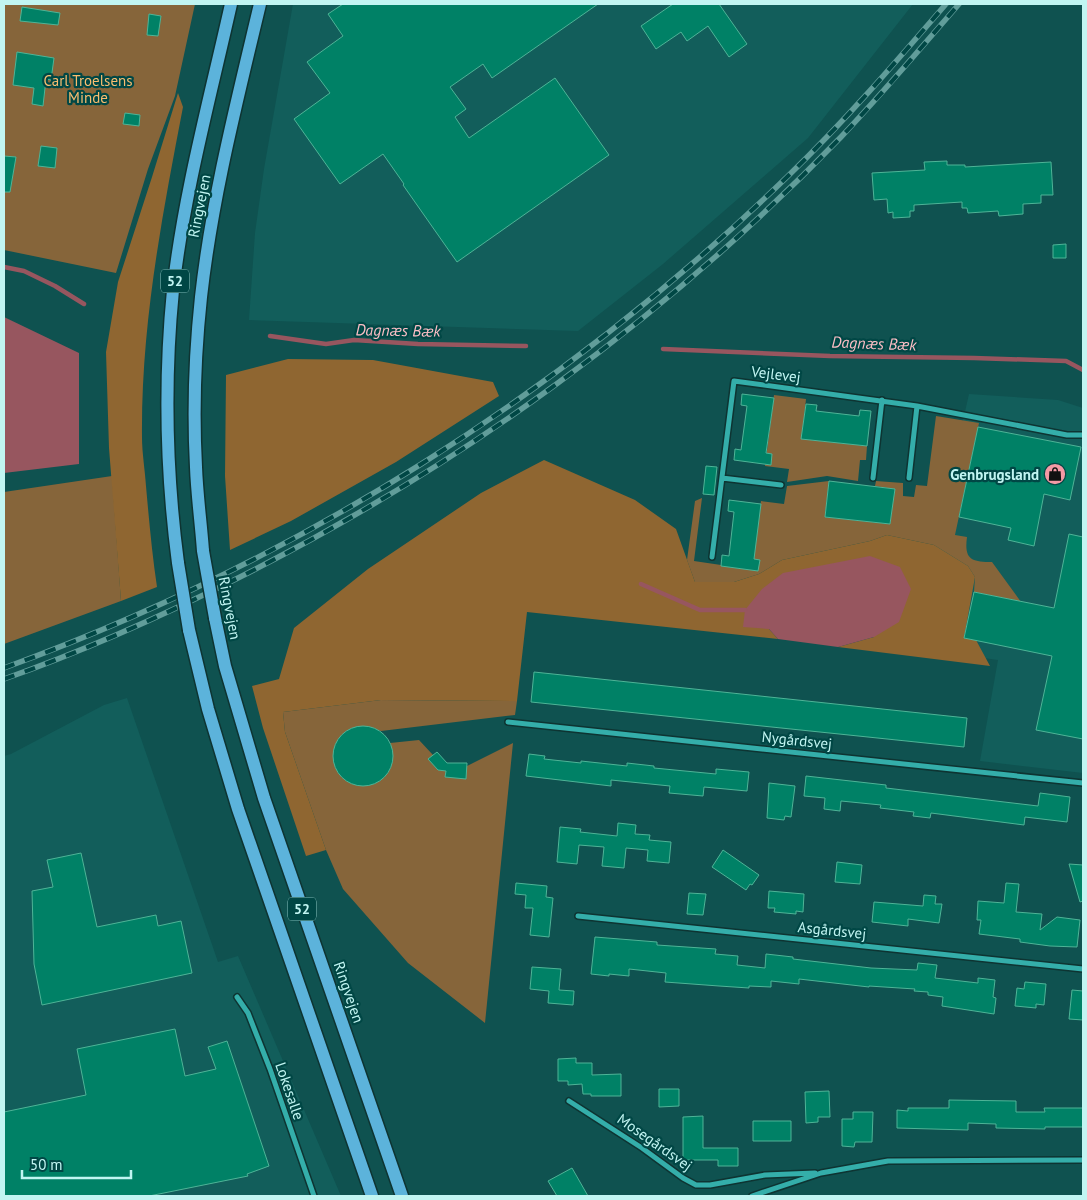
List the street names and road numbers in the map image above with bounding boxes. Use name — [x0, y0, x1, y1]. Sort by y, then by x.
street label: Ringvejen — [184, 173, 214, 239]
road number: 52 — [161, 270, 189, 292]
street label: Vejlevej — [749, 361, 802, 386]
street label: Ringvejen — [215, 575, 245, 641]
street label: Nygårdsvej — [761, 727, 833, 753]
road number: 52 — [288, 898, 316, 921]
street label: Asgårdsvej — [797, 917, 867, 943]
street label: Ringvejen — [330, 959, 368, 1025]
street label: Lokesalle — [271, 1060, 309, 1122]
street label: Mosegårdsvej — [614, 1109, 696, 1175]

